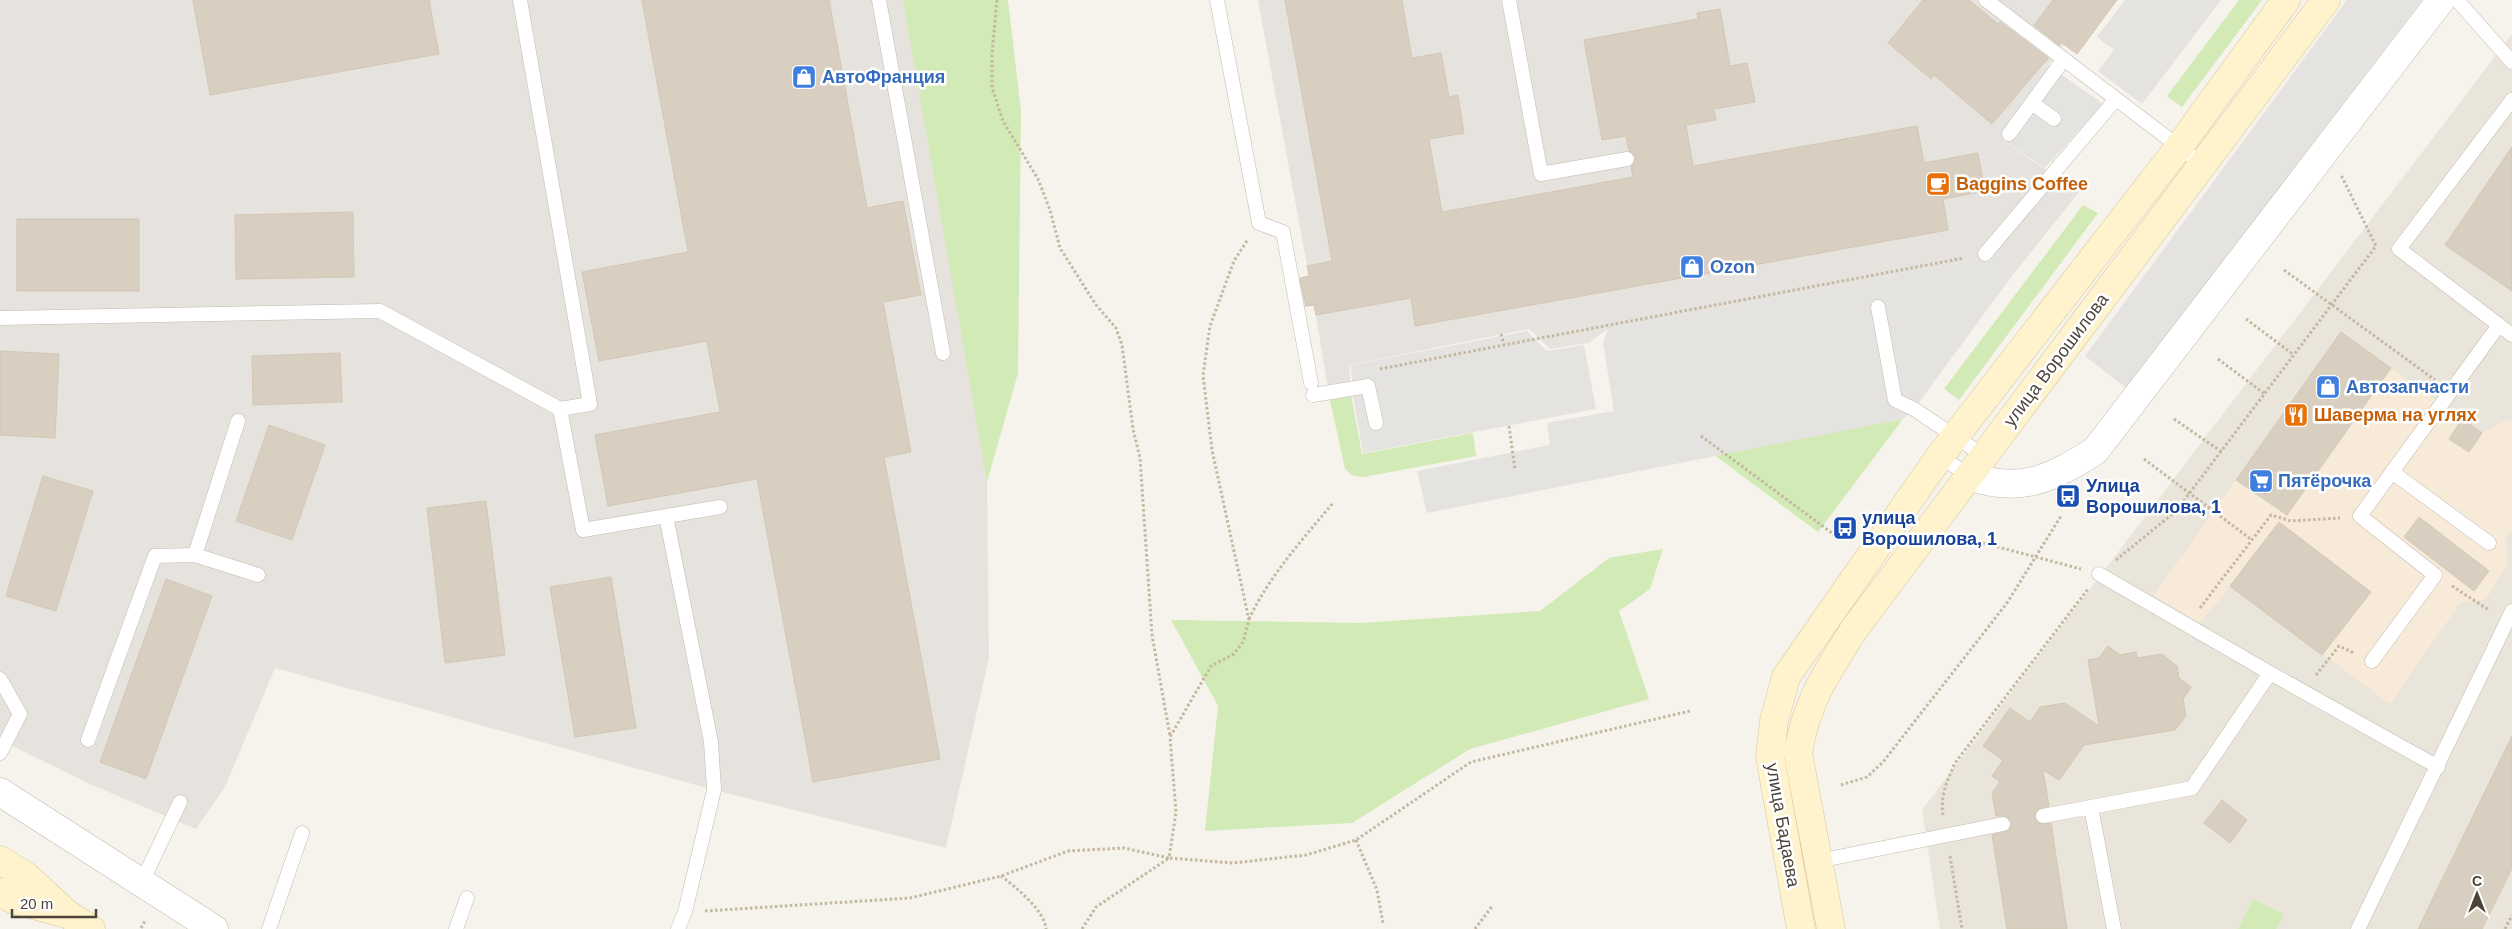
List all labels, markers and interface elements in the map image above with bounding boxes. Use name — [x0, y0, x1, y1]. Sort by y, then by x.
shop icon: АвтоФранция — [791, 64, 817, 90]
place label: АвтоФранция — [822, 67, 945, 87]
cafe icon: Baggins Coffee — [1925, 171, 1951, 197]
place label: Baggins Coffee — [1956, 174, 2088, 194]
shop icon: Ozon — [1679, 254, 1705, 280]
place label: Ozon — [1710, 257, 1755, 277]
street label: улица Ворошилова — [2000, 289, 2113, 430]
shop icon: Автозапчасти — [2315, 374, 2341, 400]
place label: Автозапчасти — [2346, 377, 2469, 397]
restaurant icon: Шаверма на углях — [2283, 402, 2309, 428]
place label: Шаверма на углях — [2314, 405, 2477, 425]
supermarket icon: Пятёрочка — [2248, 468, 2274, 494]
place label: Пятёрочка — [2278, 471, 2372, 491]
place label: Улица Ворошилова, 1 — [2086, 476, 2221, 517]
bus stop icon: Улица Ворошилова, 1 — [2055, 483, 2081, 509]
place label: улица Ворошилова, 1 — [1862, 508, 1997, 549]
bus stop icon: улица Ворошилова, 1 — [1832, 515, 1858, 541]
street label: улица Бадаева — [1762, 761, 1804, 890]
north arrow — [2452, 869, 2502, 919]
text: С — [2472, 873, 2482, 889]
scale bar — [12, 886, 96, 918]
text: 20 m — [20, 895, 53, 912]

